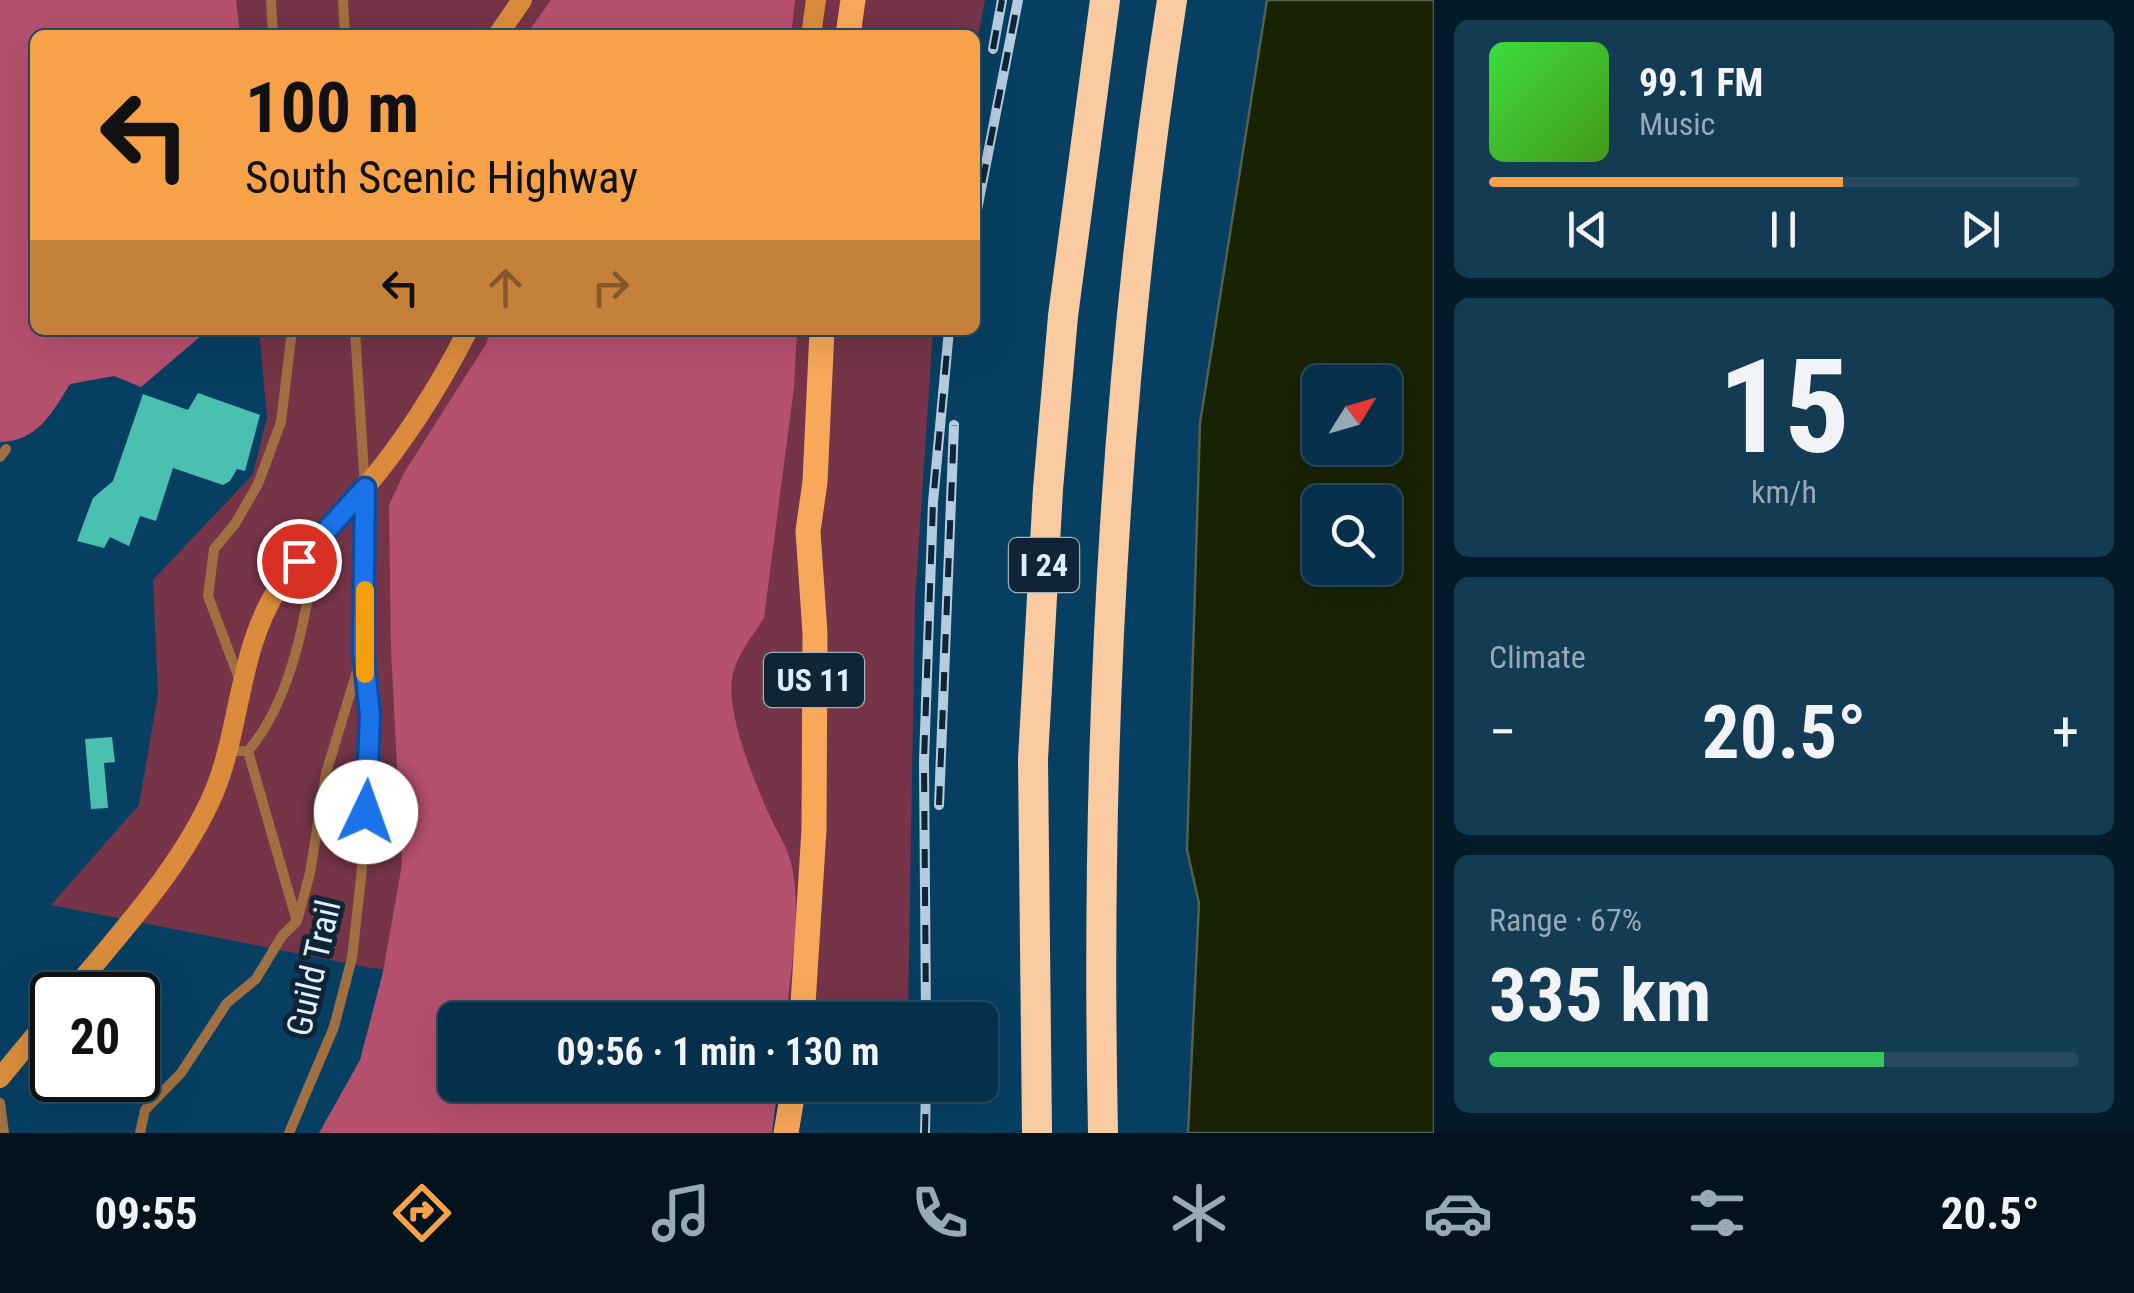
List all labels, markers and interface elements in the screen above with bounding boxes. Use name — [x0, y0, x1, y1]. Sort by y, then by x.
text: 99.1 FM — [1639, 61, 1763, 105]
text: 100 m — [245, 67, 419, 149]
icon: left — [80, 70, 210, 200]
text: Music — [1639, 105, 1715, 143]
text: South Scenic Highway — [245, 151, 638, 204]
icon: previous — [1560, 202, 1615, 257]
icon: pause — [1756, 202, 1811, 257]
icon: next — [1953, 202, 2008, 257]
icon: left — [373, 260, 428, 315]
icon: ahead — [478, 260, 533, 315]
icon: right — [583, 260, 638, 315]
text: 15 — [1718, 331, 1850, 484]
north arrow — [1302, 365, 1402, 465]
map controls — [1302, 365, 1402, 585]
text: km/h — [1751, 473, 1817, 511]
button: search — [1302, 485, 1402, 585]
pin — [257, 519, 342, 604]
icon: arrive — [272, 534, 327, 589]
road number: I 24 — [1009, 538, 1079, 592]
text: Climate — [1489, 638, 1586, 676]
road number: US 11 — [764, 653, 864, 707]
text: 20.5° — [1702, 688, 1866, 776]
text: − — [1489, 700, 1517, 764]
text: + — [2052, 700, 2079, 764]
position arrow — [314, 760, 418, 864]
street label: Guild Trail — [278, 896, 350, 1040]
text: Range · 67% — [1489, 901, 1642, 939]
text: 335 km — [1489, 951, 1711, 1039]
speed limit sign: 20 — [30, 972, 160, 1102]
text: 09:56 · 1 min · 130 m — [557, 1030, 879, 1074]
icon: directions — [387, 1178, 457, 1248]
icon: music — [646, 1178, 716, 1248]
icon: phone — [905, 1178, 975, 1248]
icon: climate — [1164, 1178, 1234, 1248]
icon: car — [1423, 1178, 1493, 1248]
icon: filters — [1682, 1178, 1752, 1248]
text: 09:55 — [94, 1187, 198, 1240]
text: 20.5° — [1941, 1187, 2039, 1240]

